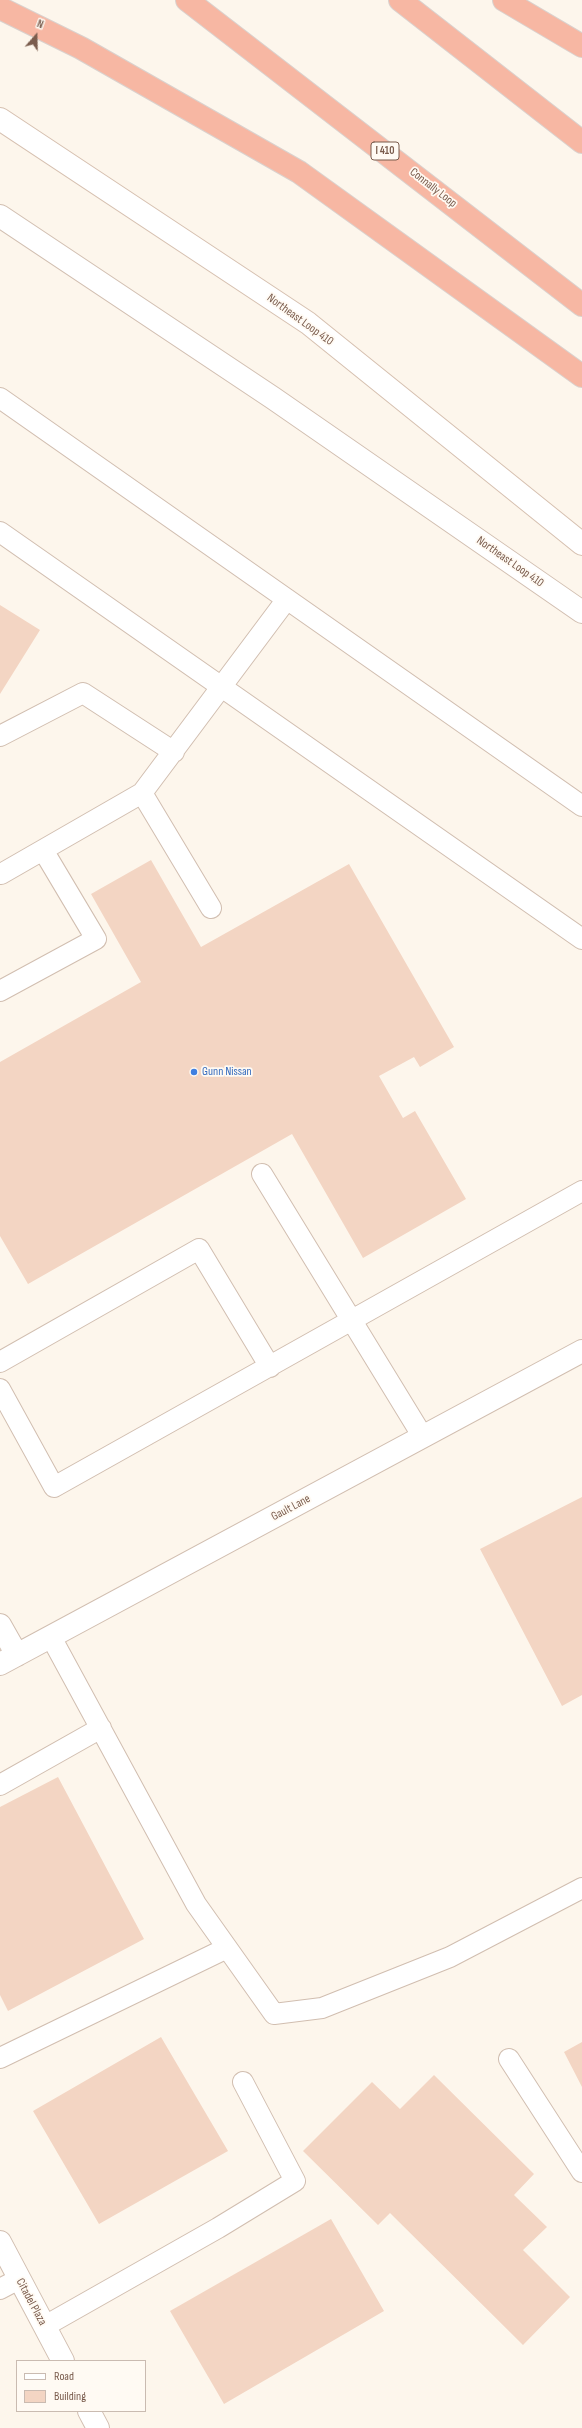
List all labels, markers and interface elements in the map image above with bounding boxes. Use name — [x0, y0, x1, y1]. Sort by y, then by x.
north arrow — [16, 16, 56, 56]
text: N — [35, 17, 45, 31]
road number: I 410 — [371, 142, 399, 160]
street label: Connally Loop — [407, 165, 459, 211]
street label: Northeast Loop 410 — [264, 291, 336, 349]
street label: Northeast Loop 410 — [474, 534, 546, 590]
place label: Gunn Nissan — [202, 1065, 252, 1079]
marker: Gunn Nissan — [189, 1067, 199, 1077]
street label: Gault Lane — [269, 1492, 313, 1524]
street label: Citadel Plaza — [13, 2276, 49, 2328]
legend — [16, 2360, 146, 2412]
text: Road — [54, 2369, 74, 2384]
text: Building — [54, 2389, 86, 2404]

